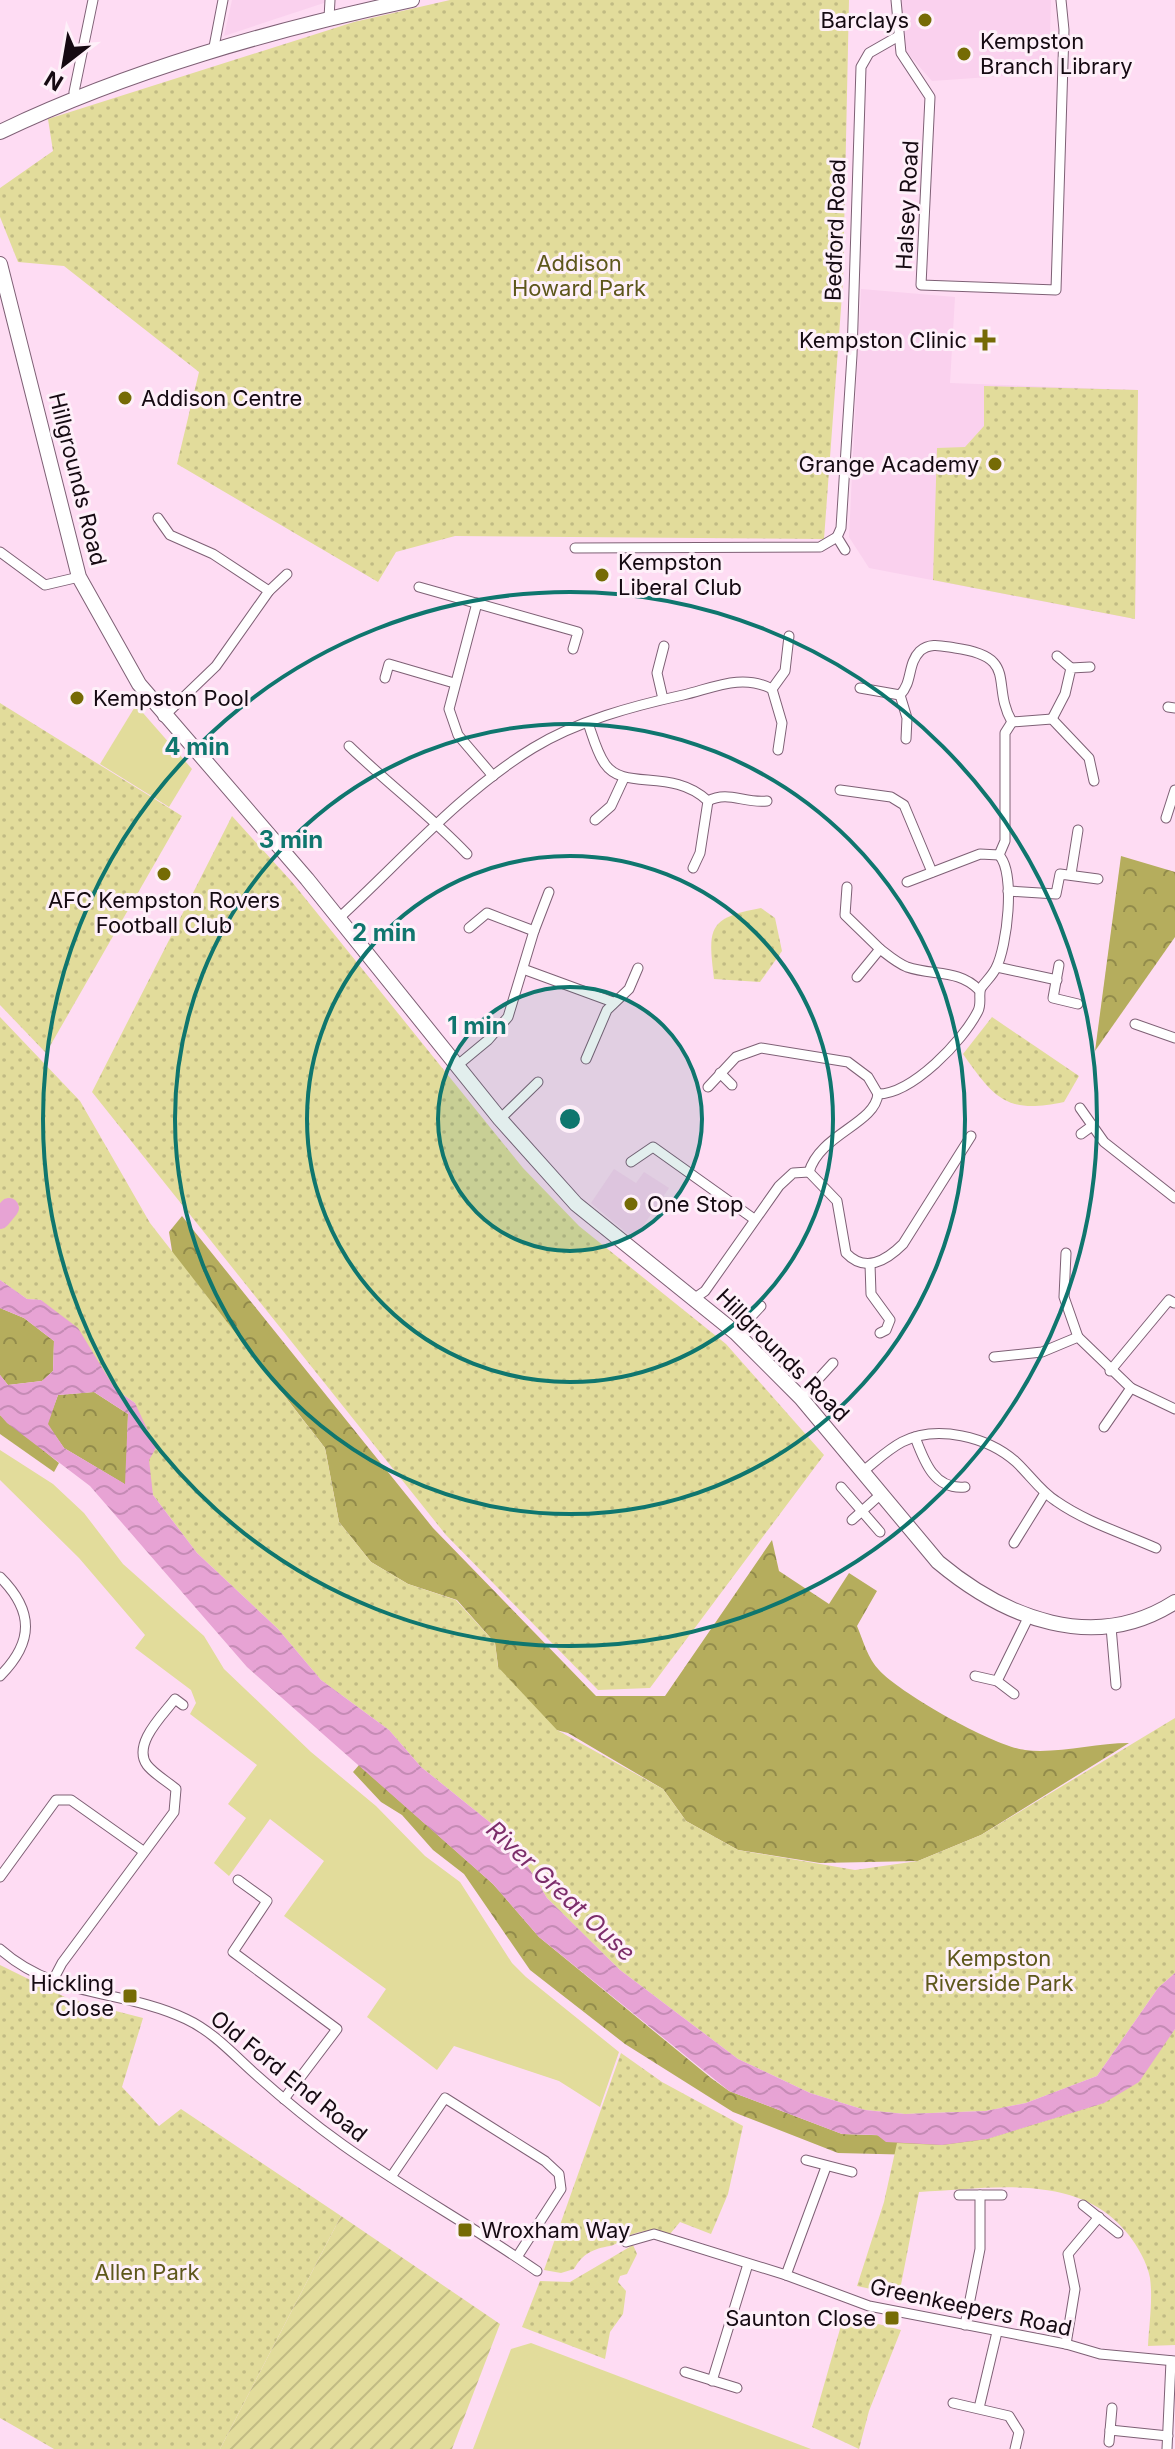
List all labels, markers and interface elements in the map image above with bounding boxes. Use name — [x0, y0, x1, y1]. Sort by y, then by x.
place label: Barclays — [820, 7, 909, 33]
marker: Barclays — [916, 11, 934, 29]
north arrow — [24, 24, 104, 104]
place label: Kempston Branch Library — [980, 28, 1133, 79]
marker: Kempston Branch Library — [955, 45, 973, 63]
text: N — [40, 66, 68, 97]
street label: Halsey Road — [891, 140, 923, 270]
street label: Bedford Road — [820, 159, 850, 301]
park label: Addison Howard Park — [512, 250, 646, 301]
place label: Kempston Clinic — [799, 327, 967, 353]
marker: Kempston Clinic — [974, 329, 996, 351]
place label: Addison Centre — [141, 385, 302, 411]
marker: Addison Centre — [116, 389, 134, 407]
street label: Hillgrounds Road — [44, 390, 112, 568]
place label: Grange Academy — [799, 451, 979, 477]
marker: Grange Academy — [986, 455, 1004, 473]
place label: Kempston Liberal Club — [618, 549, 742, 600]
marker: Kempston Liberal Club — [593, 566, 611, 584]
place label: Kempston Pool — [93, 685, 249, 711]
marker: Kempston Pool — [68, 689, 86, 707]
text: 4 min — [164, 732, 230, 761]
text: 3 min — [259, 825, 323, 854]
marker: AFC Kempston Rovers Football Club — [155, 865, 173, 883]
place label: AFC Kempston Rovers Football Club — [48, 887, 280, 938]
text: 2 min — [352, 918, 416, 947]
text: 1 min — [447, 1011, 507, 1040]
centre of rings — [556, 1105, 584, 1133]
place label: One Stop — [647, 1191, 744, 1217]
marker: One Stop — [622, 1195, 640, 1213]
street label: Hillgrounds Road — [711, 1283, 855, 1427]
water label: River Great Ouse — [481, 1815, 641, 1967]
park label: Kempston Riverside Park — [924, 1945, 1074, 1996]
place label: Hickling Close — [31, 1970, 114, 2021]
marker: Hickling Close — [121, 1987, 139, 2005]
street label: Old Ford End Road — [206, 2005, 372, 2147]
place label: Wroxham Way — [481, 2217, 630, 2243]
marker: Wroxham Way — [456, 2221, 474, 2239]
park label: Allen Park — [95, 2259, 199, 2285]
street label: Greenkeepers Road — [868, 2273, 1074, 2341]
place label: Saunton Close — [725, 2305, 876, 2331]
marker: Saunton Close — [883, 2309, 901, 2327]

